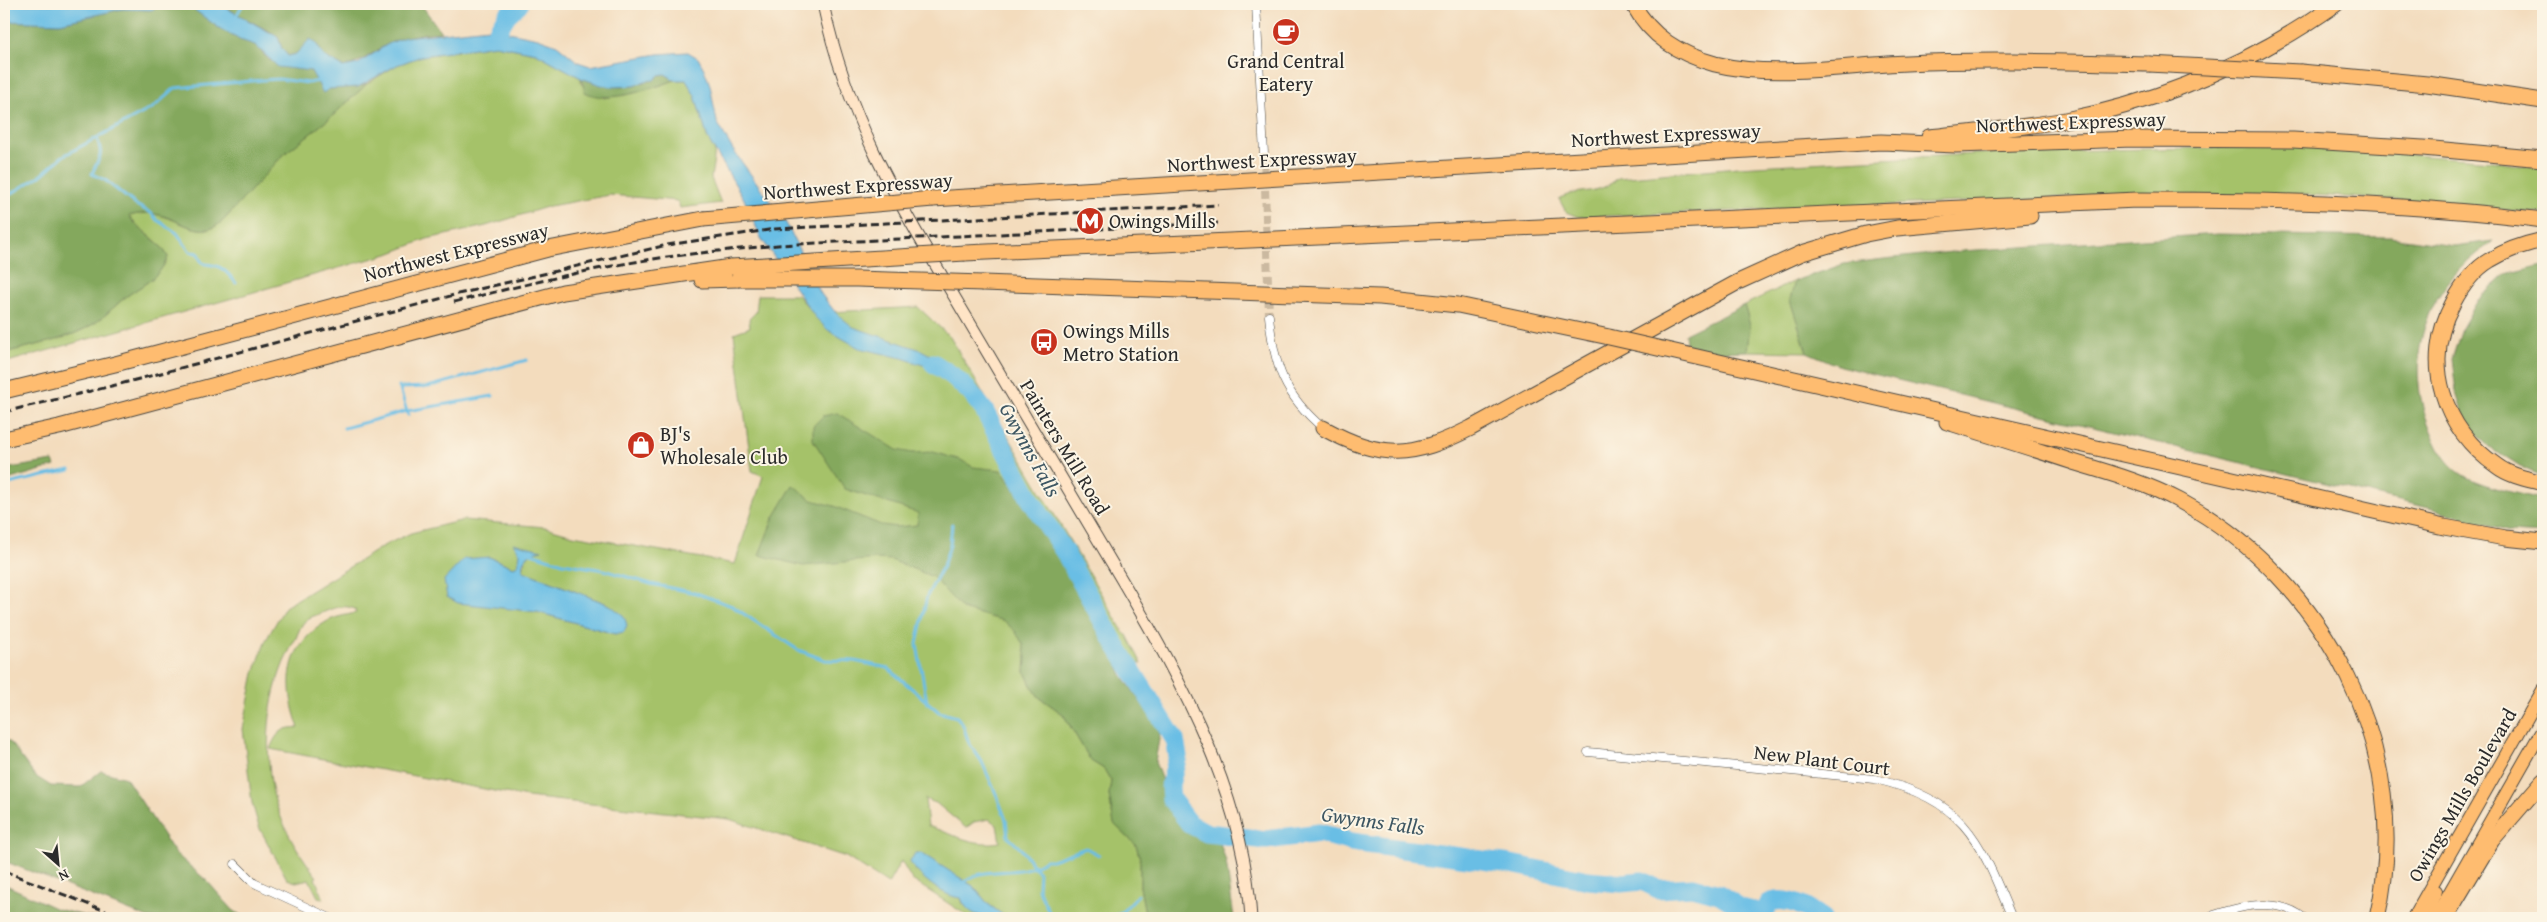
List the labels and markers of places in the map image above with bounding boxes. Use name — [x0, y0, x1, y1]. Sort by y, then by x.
cafe icon: Grand Central Eatery — [1271, 17, 1301, 47]
place label: Grand Central Eatery — [1227, 46, 1345, 98]
metro station icon: Owings Mills — [1075, 206, 1105, 236]
place label: Owings Mills — [1109, 206, 1216, 235]
place label: Owings Mills Metro Station — [1063, 316, 1179, 368]
bus stop icon: Owings Mills Metro Station — [1029, 327, 1059, 357]
place label: BJ's Wholesale Club — [660, 419, 788, 471]
shop icon: BJ's Wholesale Club — [626, 430, 656, 460]

